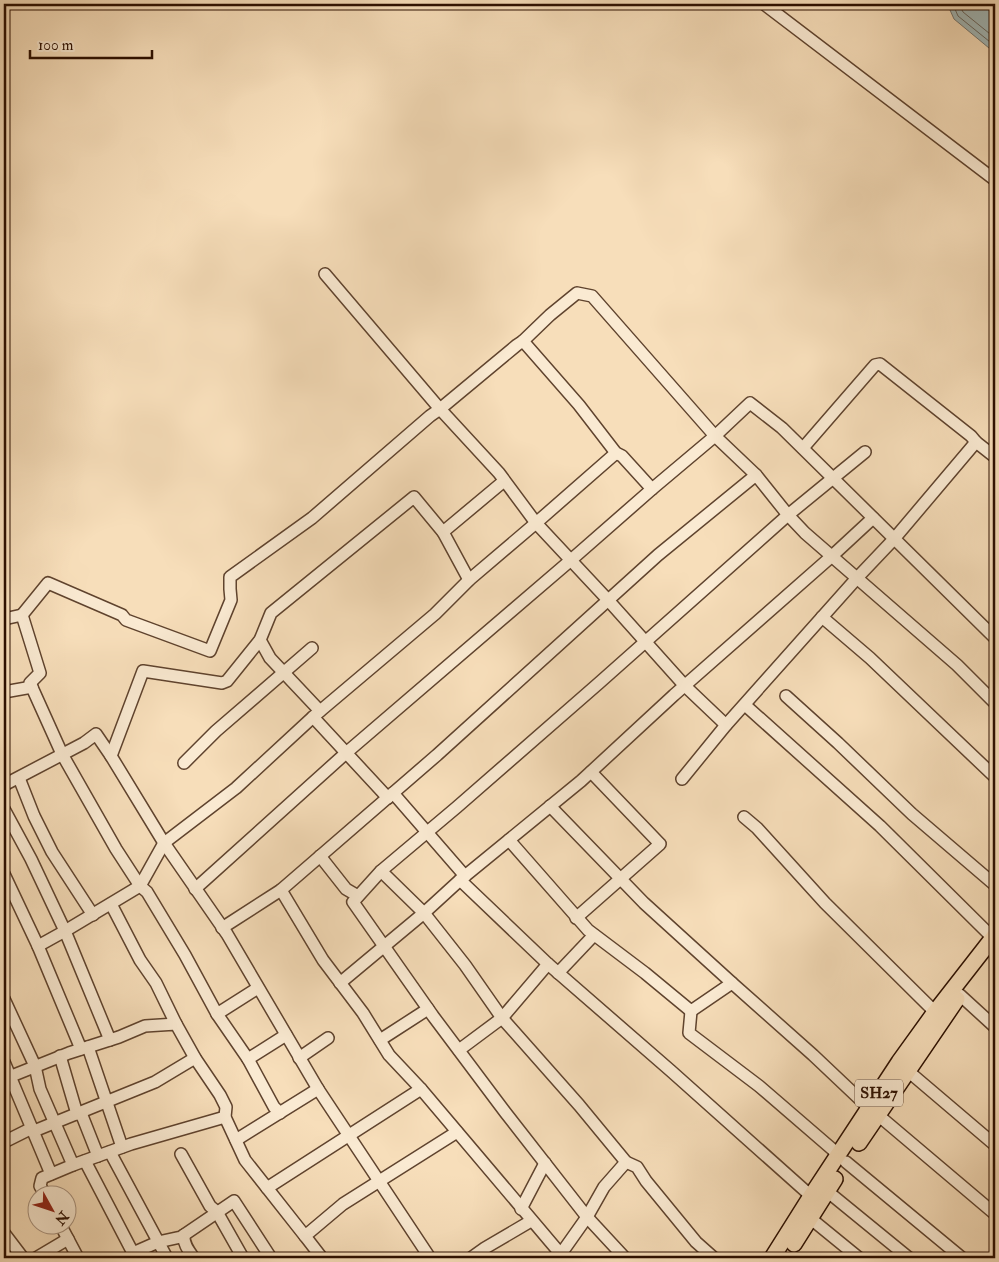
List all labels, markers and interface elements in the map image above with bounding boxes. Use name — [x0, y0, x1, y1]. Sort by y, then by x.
scale bar — [30, 28, 152, 60]
text: 100 m — [38, 36, 74, 55]
road number: SH27 — [855, 1080, 903, 1106]
north arrow — [28, 1184, 78, 1234]
text: N — [51, 1207, 73, 1229]

